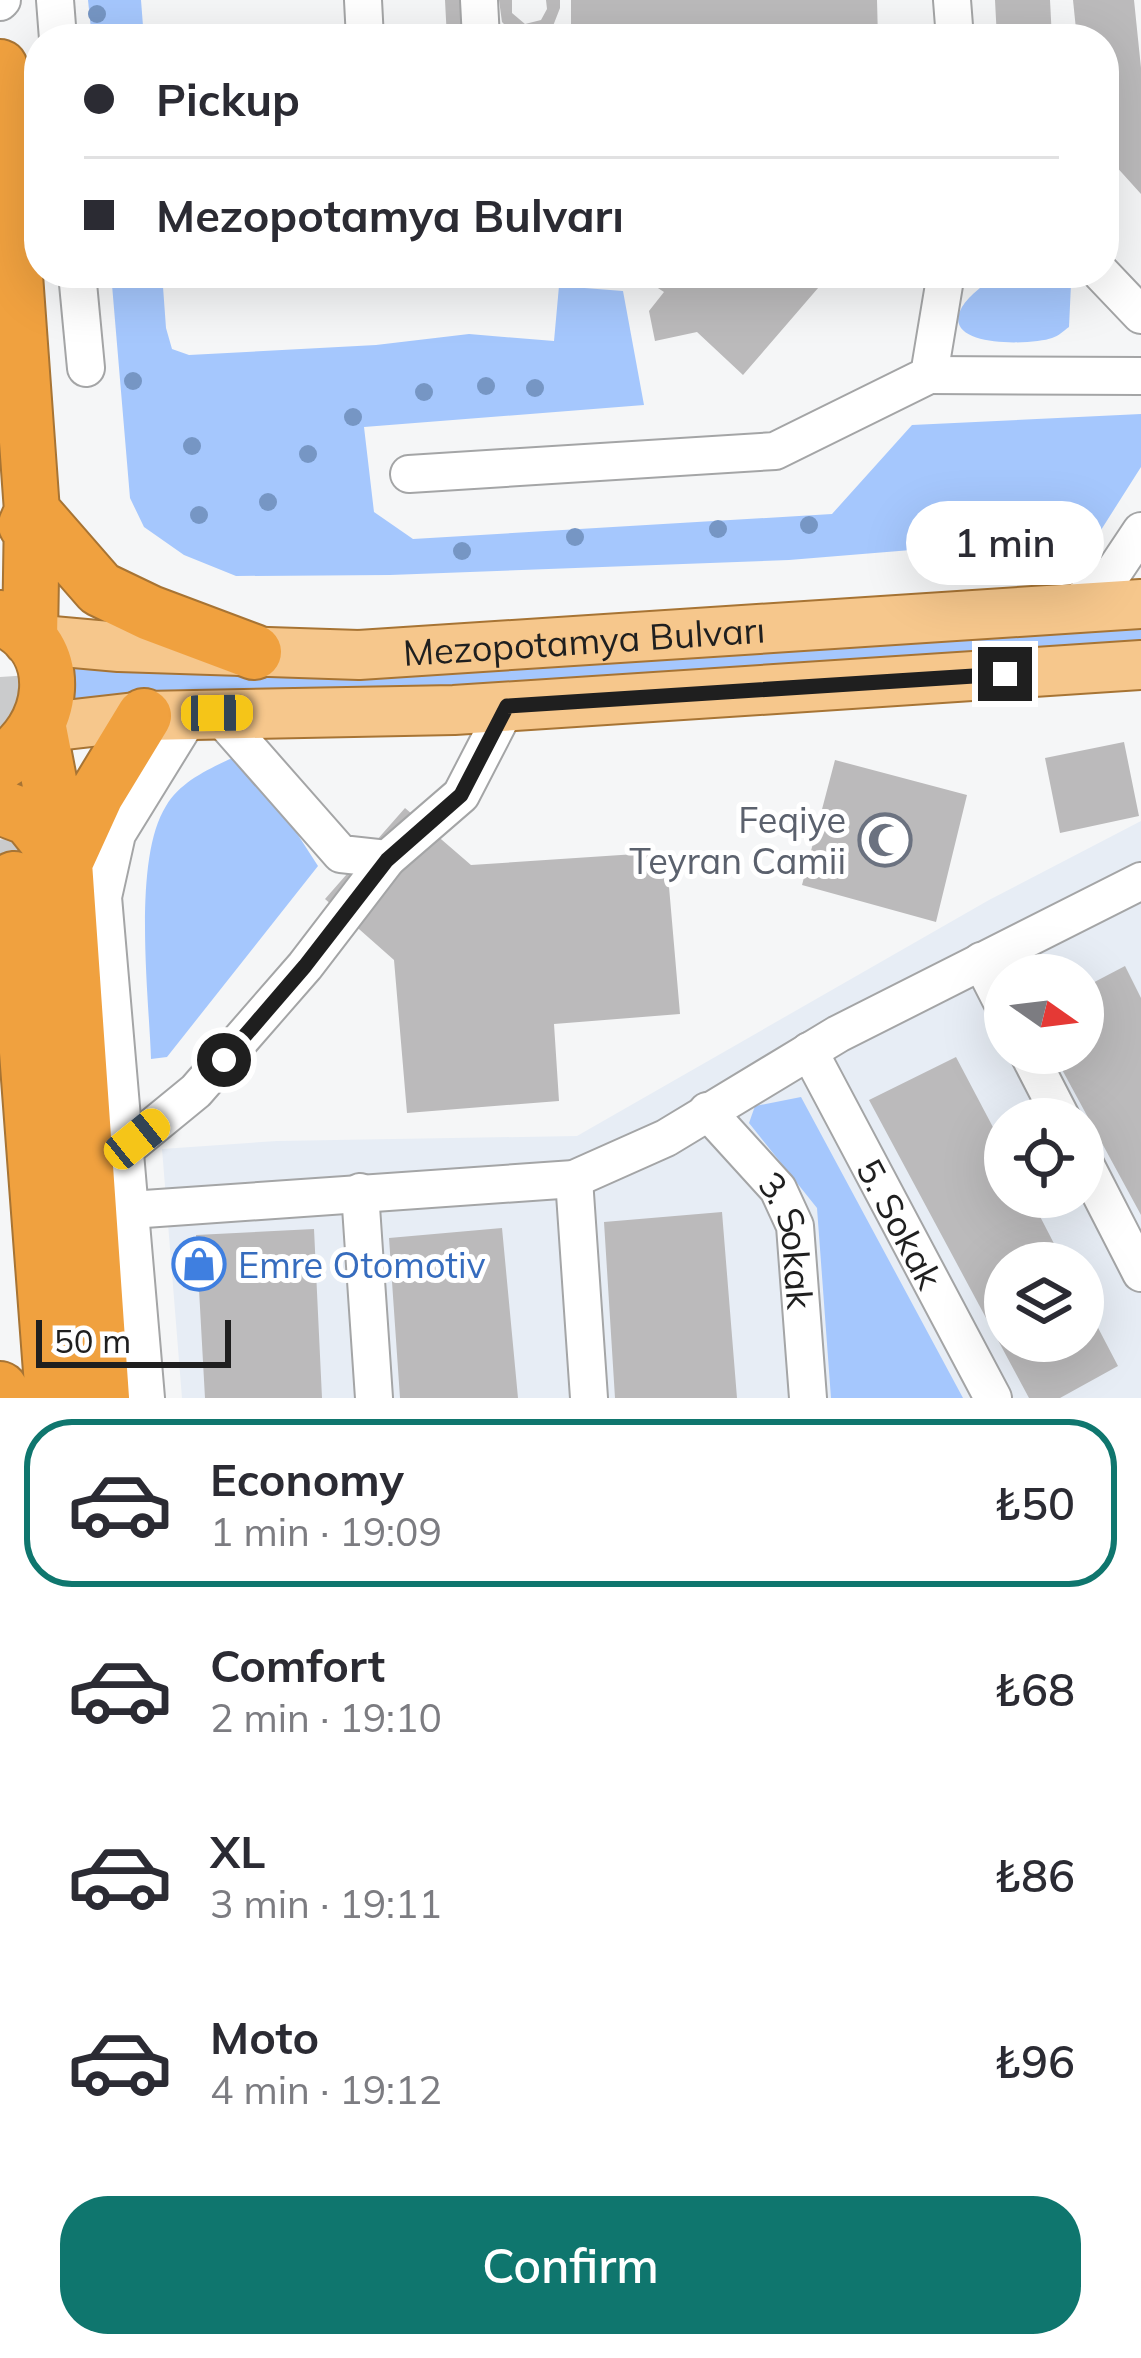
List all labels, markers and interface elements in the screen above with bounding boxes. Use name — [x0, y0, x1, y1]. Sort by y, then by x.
text: Pickup — [156, 71, 300, 127]
text: Mezopotamya Bulvarı — [156, 187, 624, 243]
callout: 1 min — [906, 500, 1104, 584]
text: 1 min — [954, 518, 1056, 567]
street label: Mezopotamya Bulvarı — [402, 606, 766, 675]
route end — [978, 647, 1032, 701]
car — [181, 694, 253, 732]
place label: Feqiye Teyran Camii — [629, 797, 846, 883]
mosque icon: Feqiye Teyran Camii — [857, 812, 913, 868]
north arrow — [984, 954, 1104, 1074]
map controls — [984, 954, 1104, 1362]
route start — [197, 1033, 251, 1087]
button: locate — [984, 1098, 1104, 1218]
car — [98, 1102, 176, 1176]
street label: 5. Sokak — [848, 1151, 953, 1296]
street label: 3. Sokak — [750, 1161, 824, 1311]
shop icon: Emre Otomotiv — [171, 1236, 227, 1292]
place label: Emre Otomotiv — [238, 1242, 486, 1287]
button: layers — [984, 1242, 1104, 1362]
scale bar — [36, 1314, 231, 1367]
text: 50 m — [54, 1320, 131, 1361]
icon: car — [66, 1449, 174, 1557]
text: Economy — [210, 1451, 404, 1507]
text: ₺50 — [994, 1475, 1075, 1531]
text: 1 min · 19:09 — [210, 1507, 442, 1556]
icon: car — [66, 1635, 174, 1743]
text: Comfort — [210, 1637, 385, 1693]
text: ₺68 — [994, 1661, 1075, 1717]
text: 2 min · 19:10 — [210, 1693, 442, 1742]
icon: car — [66, 1821, 174, 1929]
text: XL — [210, 1823, 265, 1879]
text: ₺86 — [994, 1847, 1075, 1903]
text: 3 min · 19:11 — [210, 1879, 442, 1928]
icon: car — [66, 2007, 174, 2115]
text: Moto — [210, 2009, 319, 2065]
text: ₺96 — [994, 2033, 1075, 2089]
text: 4 min · 19:12 — [210, 2065, 442, 2114]
button: Confirm — [60, 2196, 1081, 2334]

